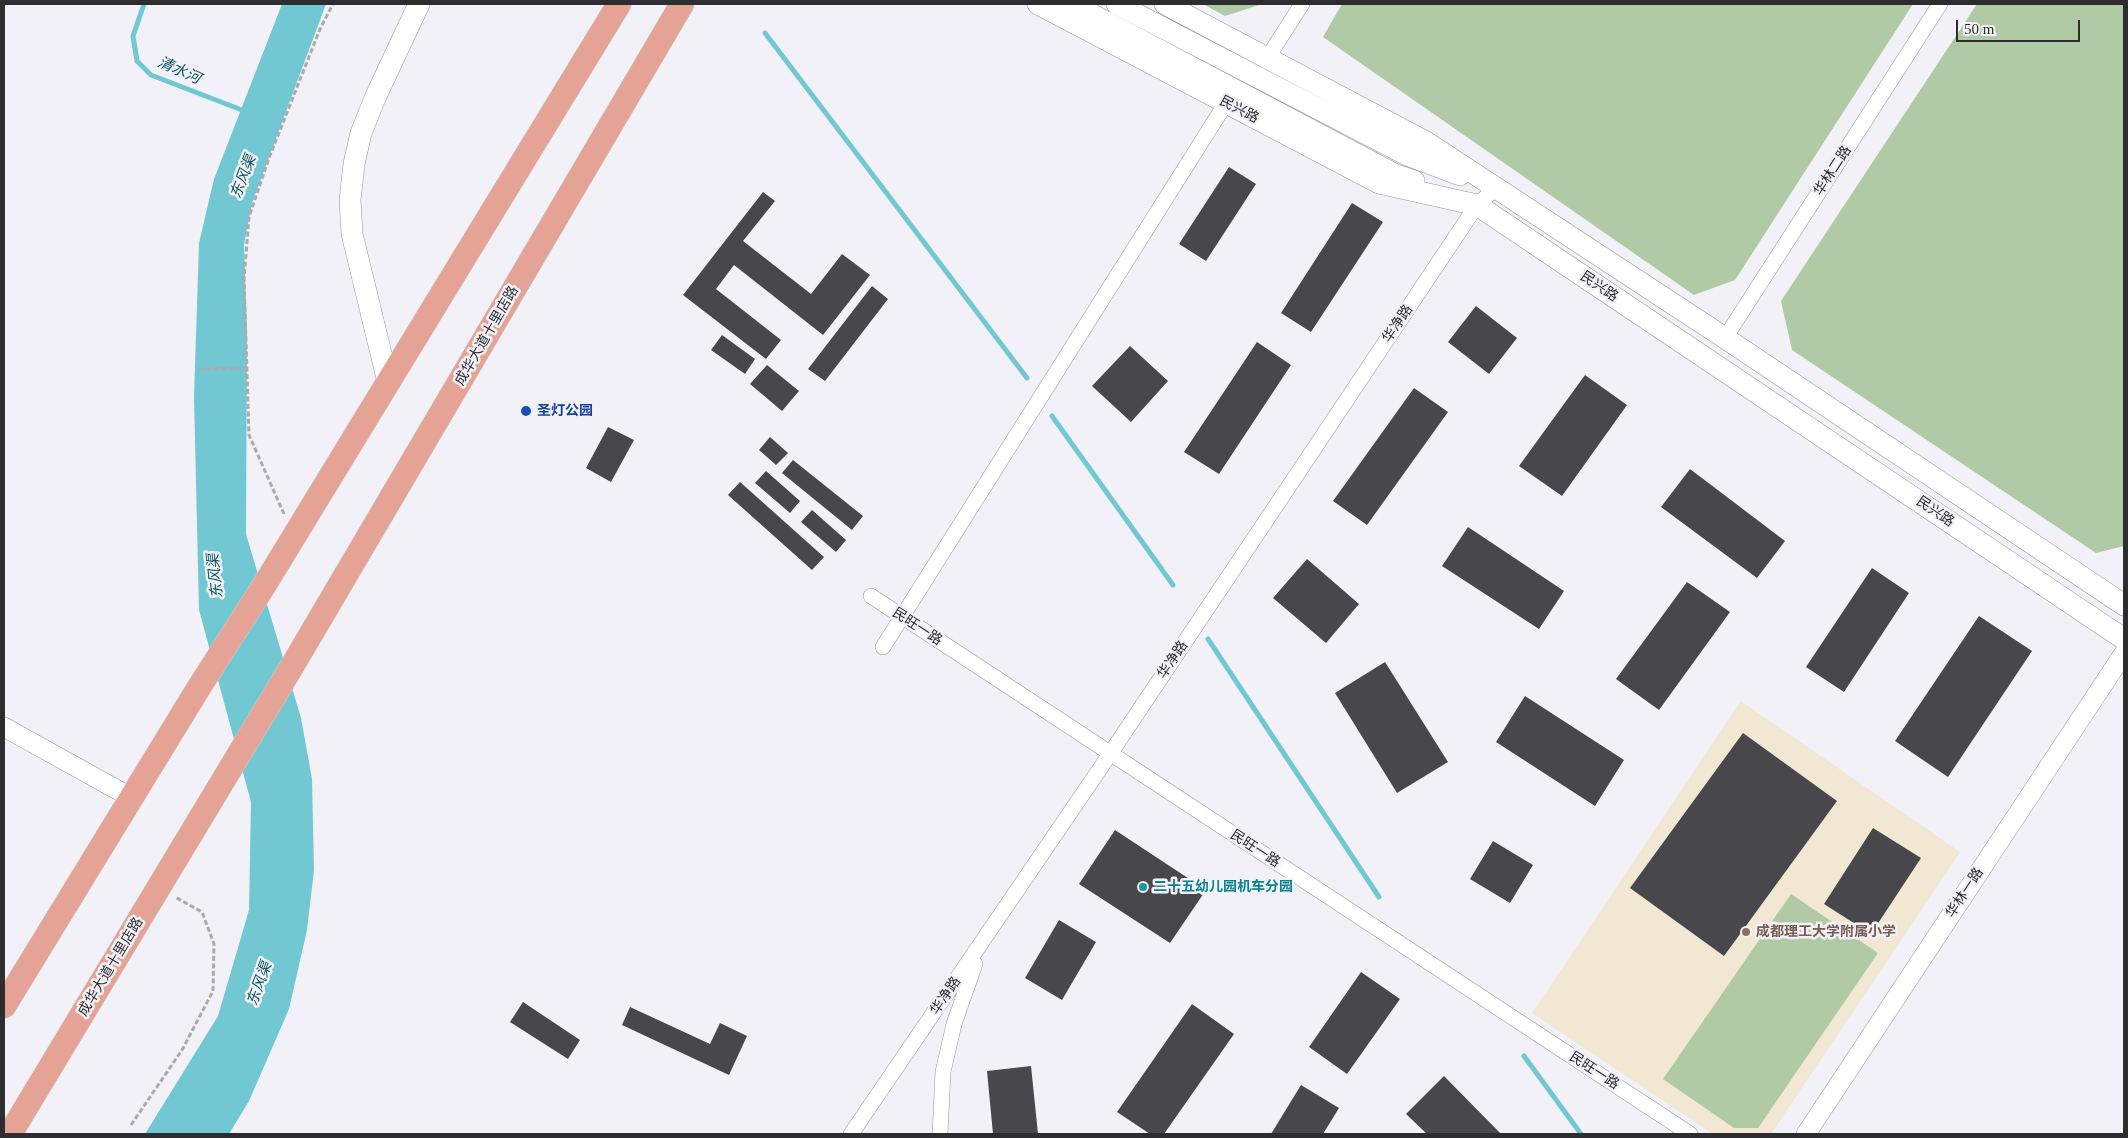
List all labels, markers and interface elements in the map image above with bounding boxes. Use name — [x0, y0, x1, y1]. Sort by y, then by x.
scale bar — [1958, 10, 2082, 42]
text: 50 m — [1964, 21, 1994, 37]
water label: 清水河 — [155, 54, 203, 88]
street label: 民兴路 — [1217, 93, 1261, 127]
street label: 华林二路 — [1811, 143, 1855, 199]
water label: 东风渠 — [228, 153, 260, 201]
street label: 民兴路 — [1577, 268, 1621, 306]
street label: 成华大道十里店路 — [452, 283, 522, 389]
street label: 华净路 — [1379, 302, 1417, 346]
place label: 圣灯公园 — [537, 403, 593, 419]
marker: 圣灯公园 — [519, 404, 533, 418]
street label: 民兴路 — [1913, 493, 1957, 531]
water label: 东风渠 — [205, 553, 227, 599]
street label: 民旺一路 — [889, 605, 945, 649]
street label: 华净路 — [1154, 638, 1192, 682]
street label: 民旺一路 — [1227, 827, 1283, 871]
street label: 华林一路 — [1943, 865, 1987, 921]
place label: 二十五幼儿园机车分园 — [1153, 879, 1293, 895]
marker: 二十五幼儿园机车分园 — [1137, 881, 1149, 893]
street label: 成华大道十里店路 — [75, 915, 147, 1019]
place label: 成都理工大学附属小学 — [1756, 924, 1896, 940]
marker: 成都理工大学附属小学 — [1740, 926, 1752, 938]
water label: 东风渠 — [244, 960, 276, 1008]
street label: 华净路 — [927, 974, 965, 1018]
street label: 民旺一路 — [1566, 1049, 1622, 1093]

